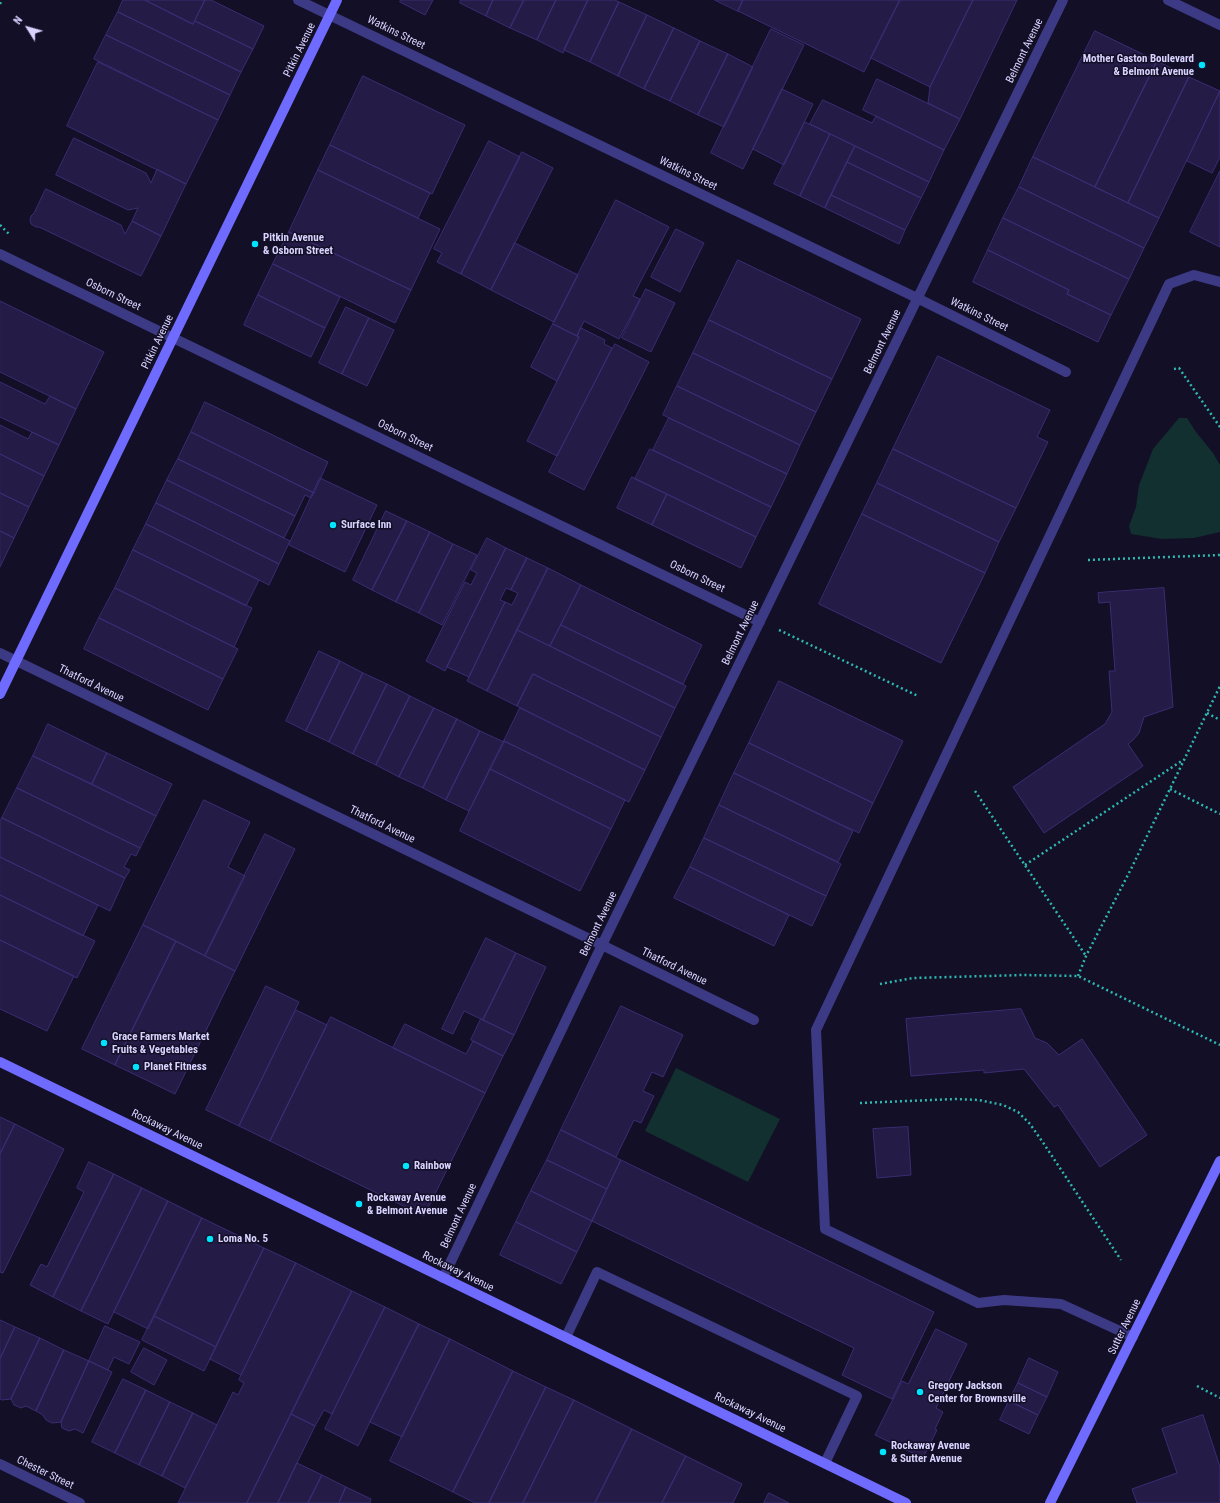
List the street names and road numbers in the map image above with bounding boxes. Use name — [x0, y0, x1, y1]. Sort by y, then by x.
street label: Watkins Street — [365, 13, 427, 53]
street label: Belmont Avenue — [1004, 17, 1046, 85]
street label: Pitkin Avenue — [281, 21, 319, 79]
street label: Watkins Street — [657, 154, 719, 194]
street label: Osborn Street — [83, 276, 143, 314]
street label: Watkins Street — [948, 295, 1010, 335]
street label: Belmont Avenue — [862, 308, 904, 376]
street label: Pitkin Avenue — [139, 313, 177, 371]
street label: Osborn Street — [375, 417, 435, 455]
street label: Osborn Street — [667, 558, 727, 596]
street label: Belmont Avenue — [720, 599, 762, 667]
street label: Thatford Avenue — [56, 662, 126, 706]
street label: Thatford Avenue — [347, 803, 417, 847]
street label: Belmont Avenue — [578, 890, 620, 958]
street label: Thatford Avenue — [639, 945, 709, 989]
street label: Rockaway Avenue — [129, 1107, 205, 1153]
street label: Belmont Avenue — [438, 1181, 480, 1251]
street label: Rockaway Avenue — [420, 1249, 496, 1295]
street label: Sutter Avenue — [1106, 1297, 1144, 1357]
street label: Rockaway Avenue — [712, 1390, 788, 1436]
street label: Chester Street — [14, 1454, 76, 1492]

